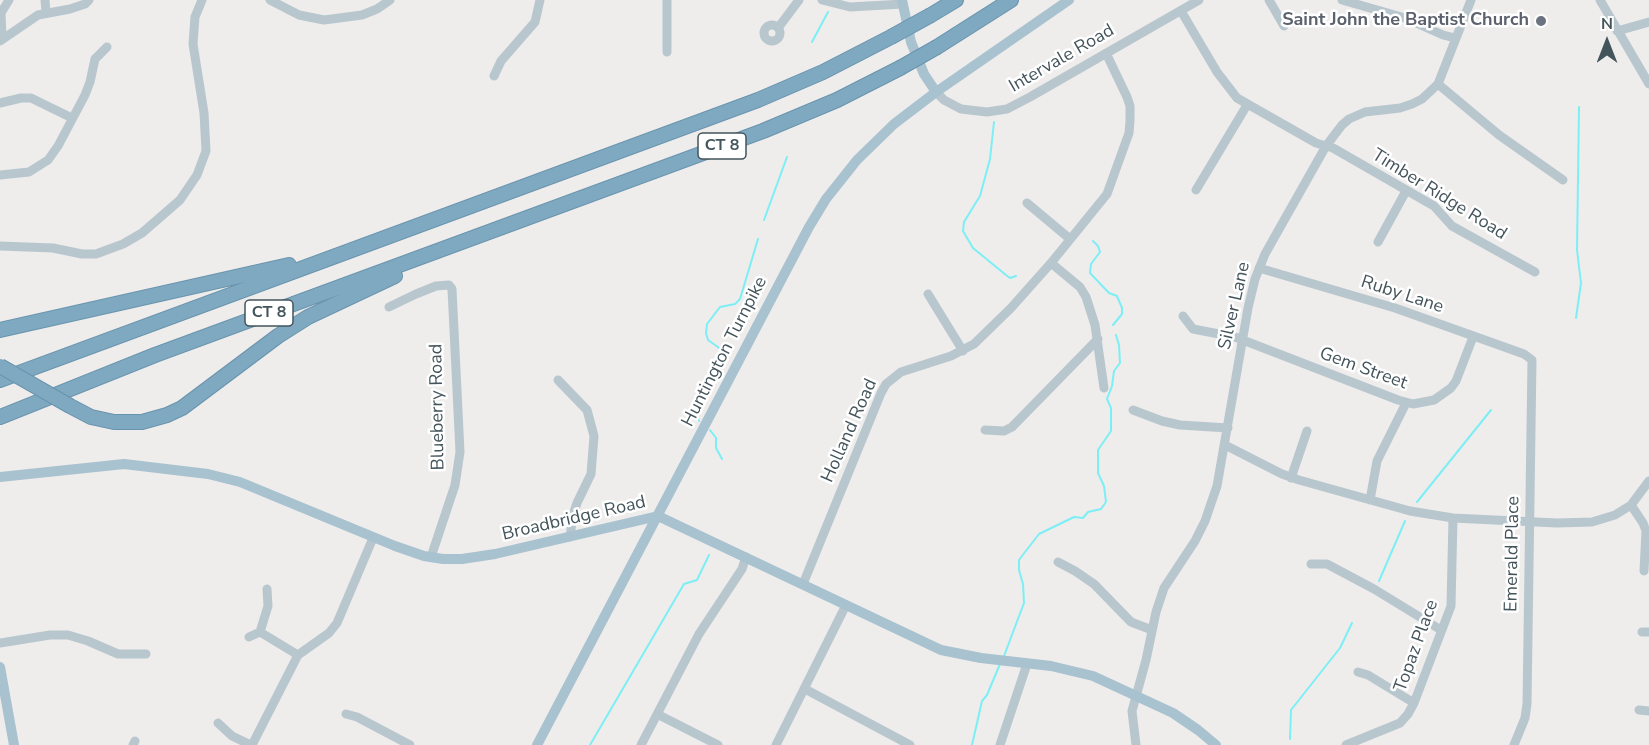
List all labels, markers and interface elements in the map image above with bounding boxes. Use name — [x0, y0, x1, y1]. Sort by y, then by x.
place label: Saint John the Baptist Church — [1282, 10, 1529, 32]
north arrow — [1577, 12, 1637, 72]
text: N — [1601, 13, 1613, 35]
marker: Saint John the Baptist Church — [1534, 14, 1548, 28]
street label: Intervale Road — [1006, 20, 1118, 98]
road number: CT 8 — [698, 133, 746, 159]
street label: Timber Ridge Road — [1368, 145, 1510, 245]
street label: Silver Lane — [1214, 260, 1256, 352]
street label: Ruby Lane — [1358, 272, 1446, 318]
street label: Huntington Turnpike — [678, 273, 772, 431]
road number: CT 8 — [245, 300, 293, 326]
street label: Gem Street — [1316, 343, 1410, 395]
street label: Blueberry Road — [426, 344, 450, 470]
street label: Holland Road — [818, 376, 882, 486]
street label: Broadbridge Road — [500, 492, 648, 546]
street label: Emerald Place — [1501, 496, 1525, 612]
street label: Topaz Place — [1390, 597, 1444, 695]

